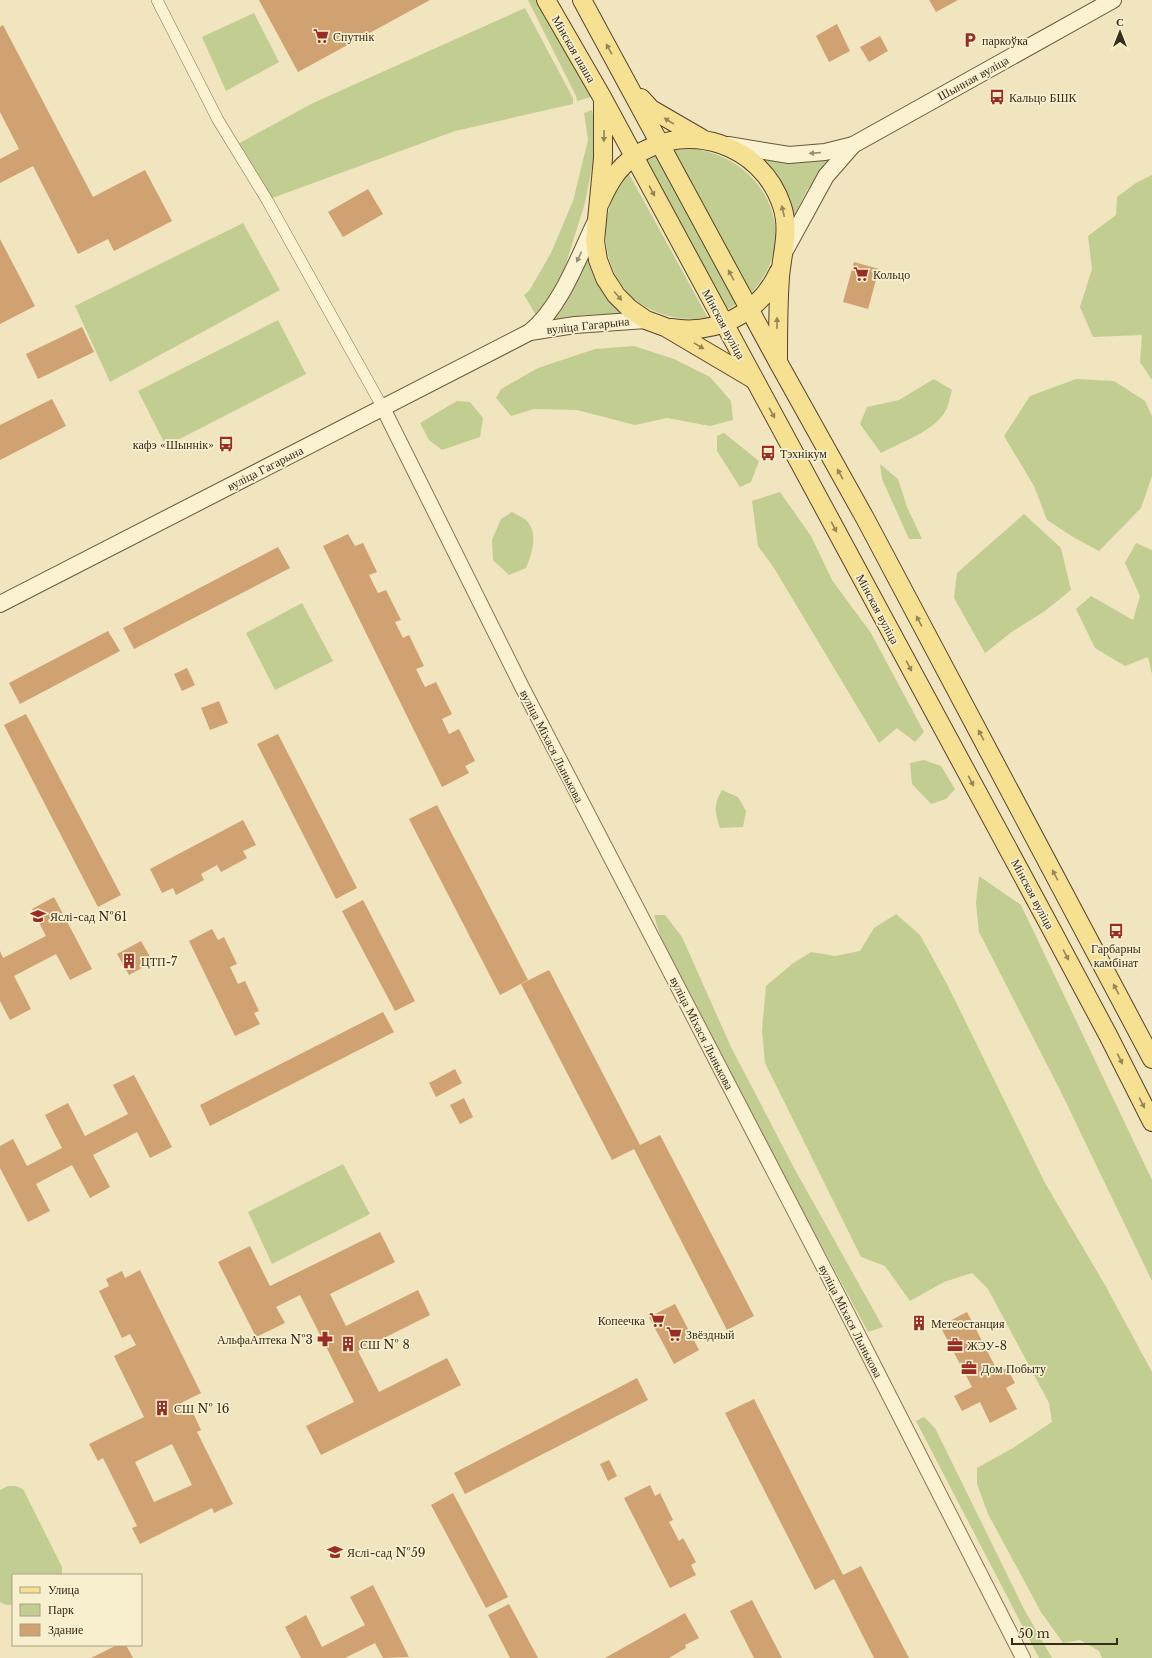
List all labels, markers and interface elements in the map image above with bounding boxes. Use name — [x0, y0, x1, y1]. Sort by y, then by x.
north arrow — [1100, 12, 1140, 52]
street label: Мінская шаша — [549, 13, 600, 86]
text: С — [1116, 15, 1124, 29]
supermarket icon: Спутнік — [312, 27, 330, 45]
place label: Спутнік — [333, 29, 374, 44]
parking icon: паркоўка — [961, 31, 979, 49]
place label: паркоўка — [982, 33, 1029, 48]
one-way arrow — [606, 43, 612, 54]
street label: Шынная вуліца — [935, 52, 1012, 104]
bus stop icon: Кальцо БШК — [988, 88, 1006, 106]
place label: Кальцо БШК — [1009, 90, 1078, 105]
one-way arrow — [664, 117, 674, 125]
one-way arrow — [600, 130, 607, 142]
one-way arrow — [809, 149, 821, 156]
one-way arrow — [649, 185, 655, 197]
one-way arrow — [780, 204, 786, 217]
one-way arrow — [576, 251, 582, 263]
supermarket icon: Кольцо — [852, 265, 870, 283]
place label: Кольцо — [873, 267, 910, 282]
one-way arrow — [728, 270, 735, 281]
street label: Мінская вуліца — [699, 286, 749, 362]
one-way arrow — [614, 291, 623, 302]
street label: вуліца Гагарына — [546, 313, 631, 337]
one-way arrow — [774, 317, 781, 329]
one-way arrow — [693, 343, 705, 350]
one-way arrow — [769, 407, 776, 419]
bus stop icon: кафэ «Шыннік» — [217, 435, 235, 453]
place label: кафэ «Шыннік» — [133, 437, 214, 452]
street label: вуліца Гагарына — [224, 442, 306, 494]
bus stop icon: Тэхнікум — [759, 444, 777, 462]
place label: Тэхнікум — [780, 446, 827, 461]
one-way arrow — [836, 468, 843, 480]
one-way arrow — [831, 522, 838, 533]
street label: Мінская вуліца — [853, 571, 903, 647]
one-way arrow — [916, 615, 923, 627]
one-way arrow — [906, 661, 913, 672]
street label: вуліца Міхася Лынькова — [517, 687, 587, 806]
one-way arrow — [977, 730, 984, 741]
one-way arrow — [968, 775, 975, 787]
street label: Мінская вуліца — [1008, 856, 1058, 932]
one-way arrow — [1052, 869, 1058, 881]
school or university icon: Яслі-сад №61 — [29, 907, 47, 925]
place label: Яслі-сад №61 — [50, 909, 127, 924]
bus stop icon: Гарбарны камбінат — [1107, 922, 1125, 940]
place label: Гарбарны камбінат — [1091, 941, 1141, 970]
one-way arrow — [1062, 950, 1069, 961]
building icon: ЦТП-7 — [120, 952, 138, 970]
place label: ЦТП-7 — [141, 954, 178, 969]
street label: вуліца Міхася Лынькова — [667, 974, 737, 1093]
one-way arrow — [1113, 984, 1119, 995]
one-way arrow — [1117, 1054, 1123, 1065]
one-way arrow — [1139, 1097, 1145, 1108]
street label: вуліца Міхася Лынькова — [816, 1262, 886, 1381]
supermarket icon: Копеечка — [648, 1311, 666, 1329]
place label: Копеечка — [598, 1313, 646, 1328]
building icon: Метеостанция — [910, 1314, 928, 1332]
place label: Метеостанция — [931, 1316, 1005, 1331]
supermarket icon: Звёздный — [665, 1325, 683, 1343]
place label: Звёздный — [686, 1327, 735, 1342]
pharmacy icon: АльфаАптека №3 — [316, 1330, 334, 1348]
place label: АльфаАптека №3 — [217, 1332, 313, 1347]
building icon: СШ № 8 — [339, 1335, 357, 1353]
office icon: ЖЭУ-8 — [946, 1336, 964, 1354]
place label: СШ № 8 — [360, 1337, 410, 1352]
place label: ЖЭУ-8 — [967, 1338, 1007, 1353]
office icon: Дом Побыту — [960, 1359, 978, 1377]
place label: Дом Побыту — [981, 1361, 1046, 1376]
building icon: СШ № 16 — [153, 1399, 171, 1417]
place label: СШ № 16 — [174, 1401, 230, 1416]
school or university icon: Яслі-сад №59 — [326, 1543, 344, 1561]
place label: Яслі-сад №59 — [347, 1545, 426, 1560]
legend — [12, 1574, 142, 1646]
text: Улица — [48, 1582, 80, 1597]
text: Парк — [48, 1602, 74, 1617]
scale bar — [1012, 1620, 1117, 1646]
text: Здание — [48, 1622, 83, 1637]
text: 50 m — [1018, 1626, 1050, 1641]

